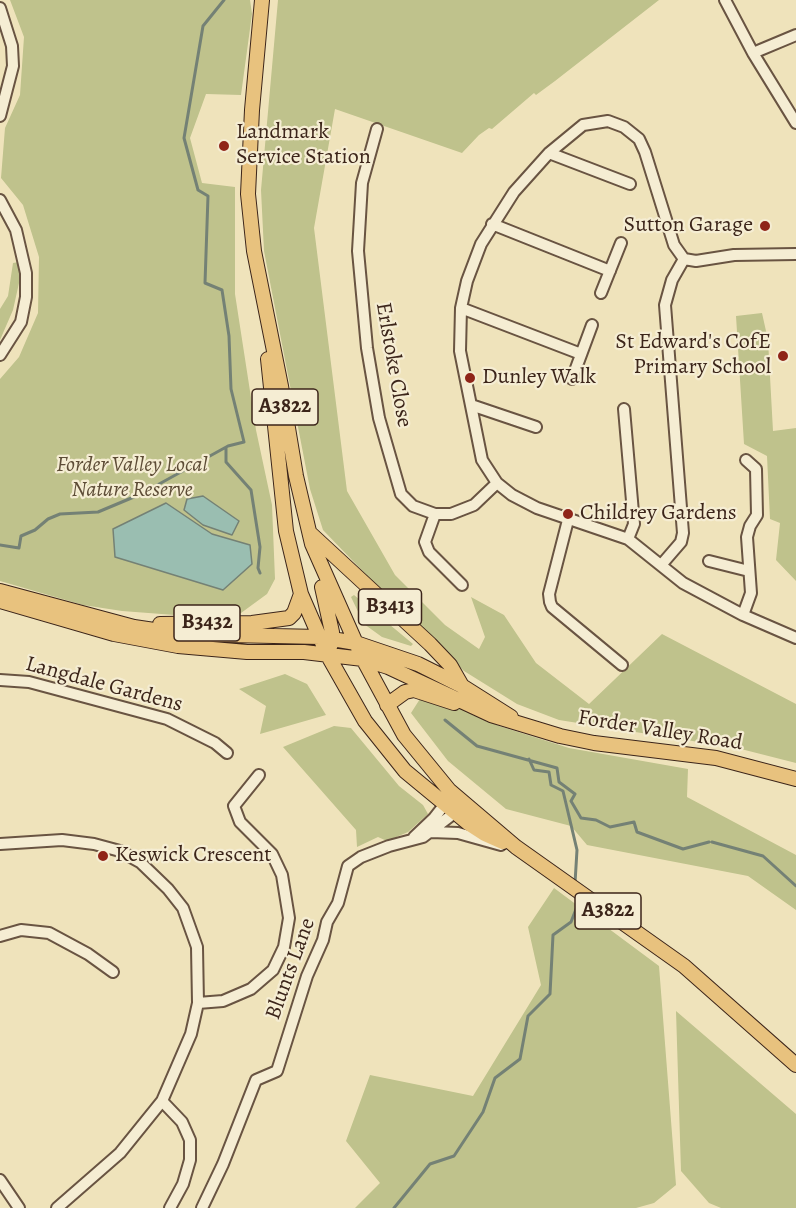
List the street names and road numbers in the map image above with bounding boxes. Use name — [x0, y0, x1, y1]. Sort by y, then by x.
street label: Erlstoke Close — [369, 300, 417, 430]
road number: A3822 — [252, 389, 318, 425]
road number: B3413 — [358, 589, 422, 625]
road number: B3432 — [174, 605, 240, 641]
street label: Langdale Gardens — [23, 651, 185, 719]
street label: Forder Valley Road — [576, 705, 744, 757]
road number: A3822 — [575, 893, 641, 929]
street label: Blunts Lane — [260, 915, 322, 1023]

